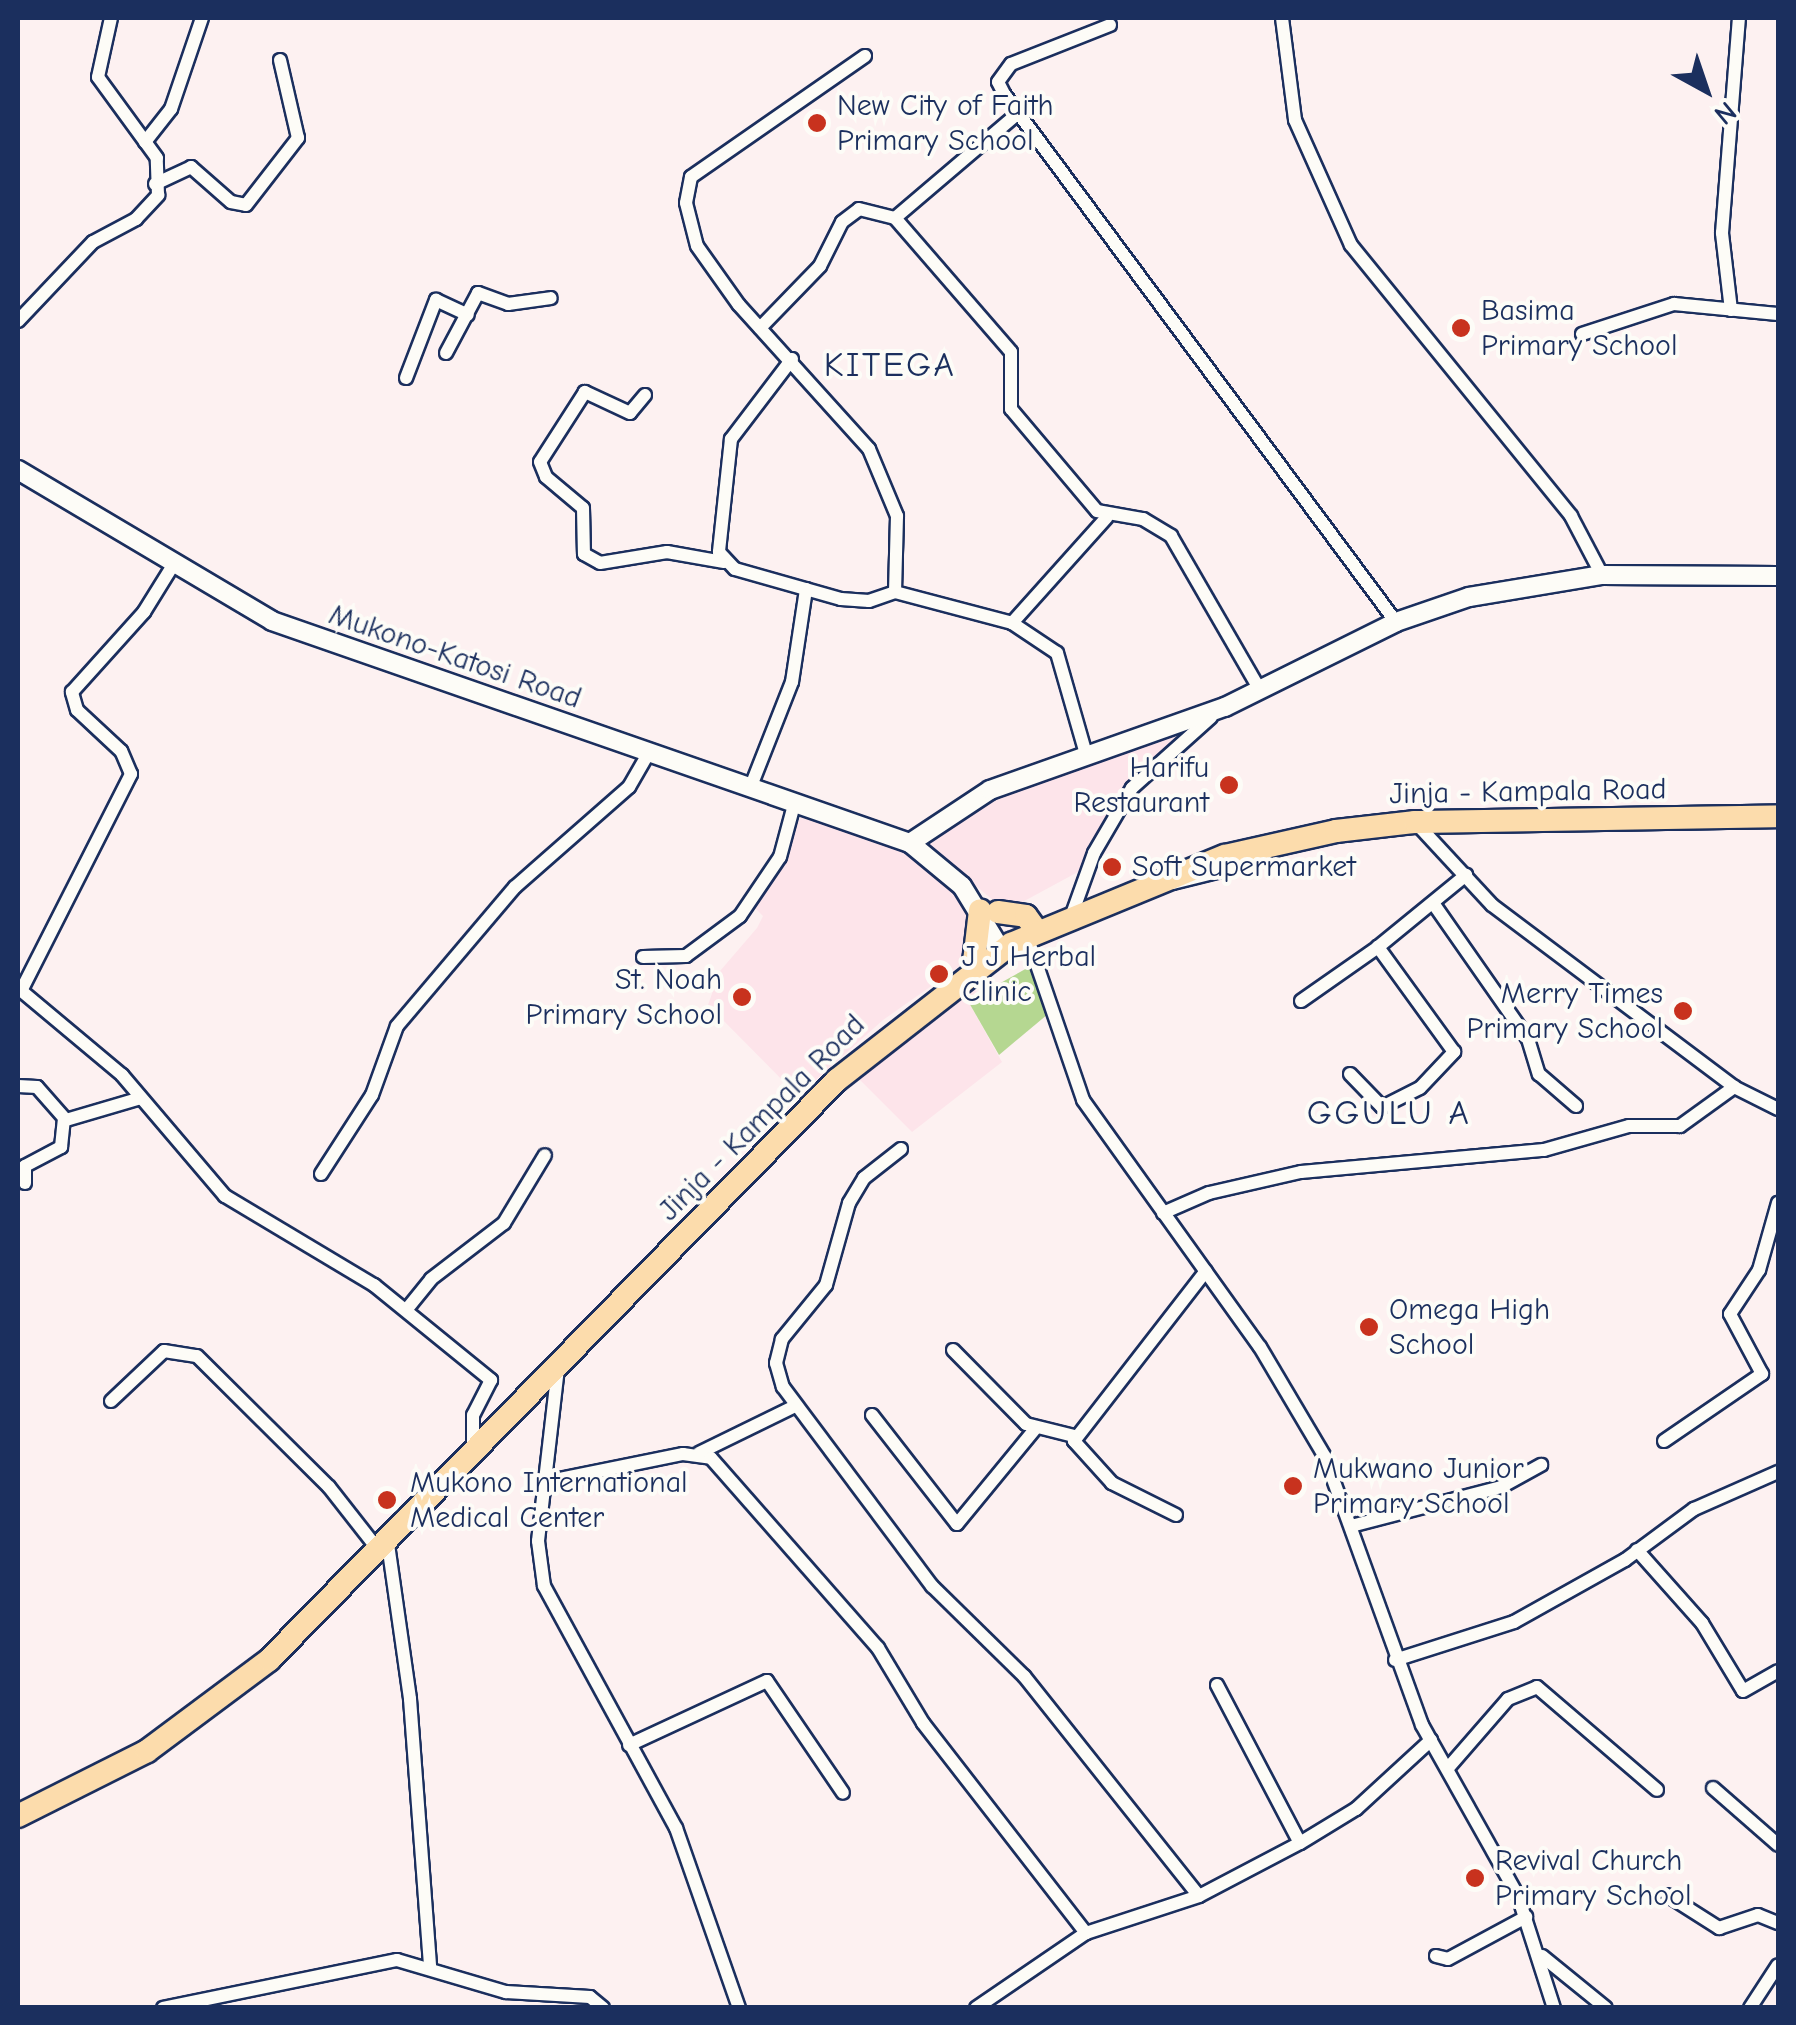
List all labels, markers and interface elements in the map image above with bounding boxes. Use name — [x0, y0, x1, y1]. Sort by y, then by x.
north arrow — [1656, 40, 1756, 140]
place label: New City of Faith Primary School — [837, 88, 1054, 158]
text: N — [1708, 95, 1743, 131]
marker: New City of Faith Primary School — [806, 112, 828, 134]
place label: Basima Primary School — [1481, 293, 1678, 364]
marker: Basima Primary School — [1450, 317, 1472, 339]
district label: KITEGA — [824, 344, 956, 386]
street label: Mukono-Katosi Road — [324, 597, 586, 717]
place label: Harifu Restaurant — [1073, 750, 1209, 820]
street label: Jinja - Kampala Road — [1389, 772, 1667, 812]
marker: Harifu Restaurant — [1218, 774, 1240, 796]
place label: Soft Supermarket — [1132, 849, 1356, 885]
marker: Soft Supermarket — [1101, 856, 1123, 878]
place label: J J Herbal Clinic — [962, 939, 1096, 1010]
marker: J J Herbal Clinic — [926, 961, 952, 987]
place label: St. Noah Primary School — [525, 962, 722, 1032]
place label: Merry Times Primary School — [1466, 976, 1663, 1046]
marker: St. Noah Primary School — [731, 986, 753, 1008]
marker: Merry Times Primary School — [1672, 1000, 1694, 1022]
street label: Jinja - Kampala Road — [651, 1007, 873, 1229]
district label: GGULU A — [1307, 1092, 1471, 1134]
place label: Omega High School — [1389, 1292, 1550, 1362]
marker: Omega High School — [1358, 1316, 1380, 1338]
place label: Mukwano Junior Primary School — [1313, 1451, 1524, 1522]
place label: Mukono International Medical Center — [410, 1465, 688, 1536]
marker: Mukwano Junior Primary School — [1282, 1475, 1304, 1497]
marker: Mukono International Medical Center — [374, 1487, 400, 1513]
place label: Revival Church Primary School — [1495, 1843, 1692, 1914]
marker: Revival Church Primary School — [1464, 1867, 1486, 1889]

